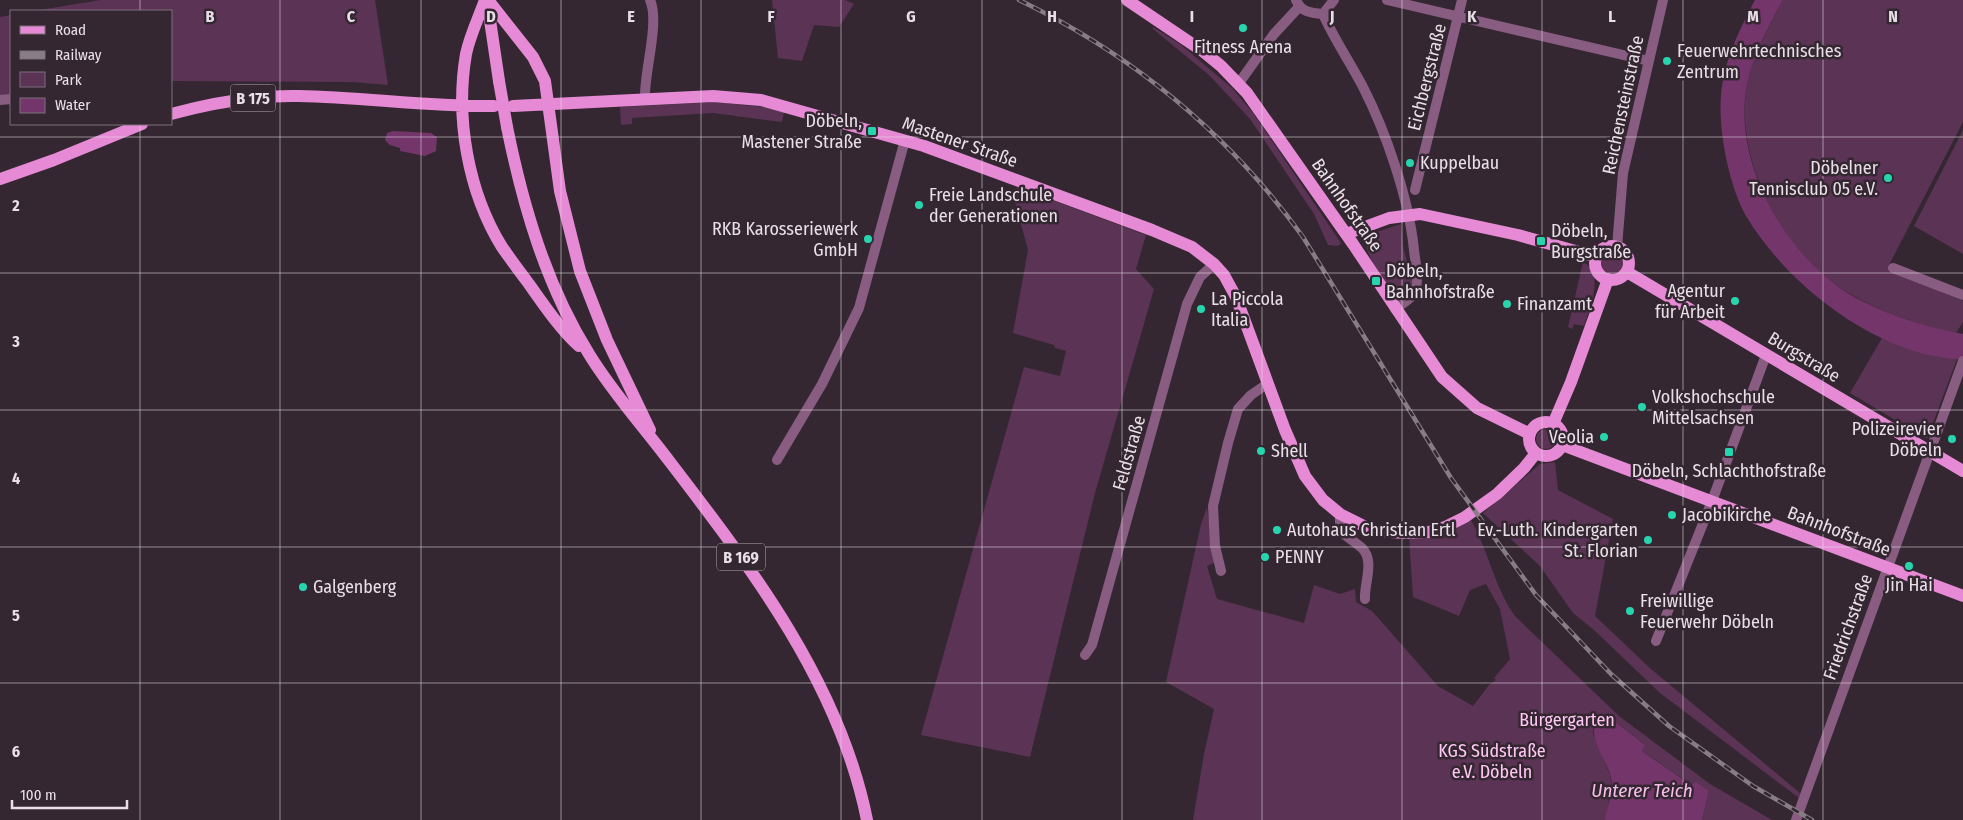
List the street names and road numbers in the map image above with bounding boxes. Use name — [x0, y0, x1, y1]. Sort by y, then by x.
street label: Eichbergstraße — [1403, 21, 1451, 133]
street label: Reichensteinstraße — [1598, 33, 1648, 176]
road number: B 175 — [230, 85, 276, 112]
street label: Mastener Straße — [899, 112, 1021, 172]
street label: Bahnhofstraße — [1307, 154, 1387, 256]
street label: Burgstraße — [1764, 327, 1844, 387]
street label: Feldstraße — [1108, 413, 1150, 493]
street label: Bahnhofstraße — [1784, 501, 1894, 561]
road number: B 169 — [717, 544, 765, 570]
street label: Friedrichstraße — [1819, 571, 1877, 683]

